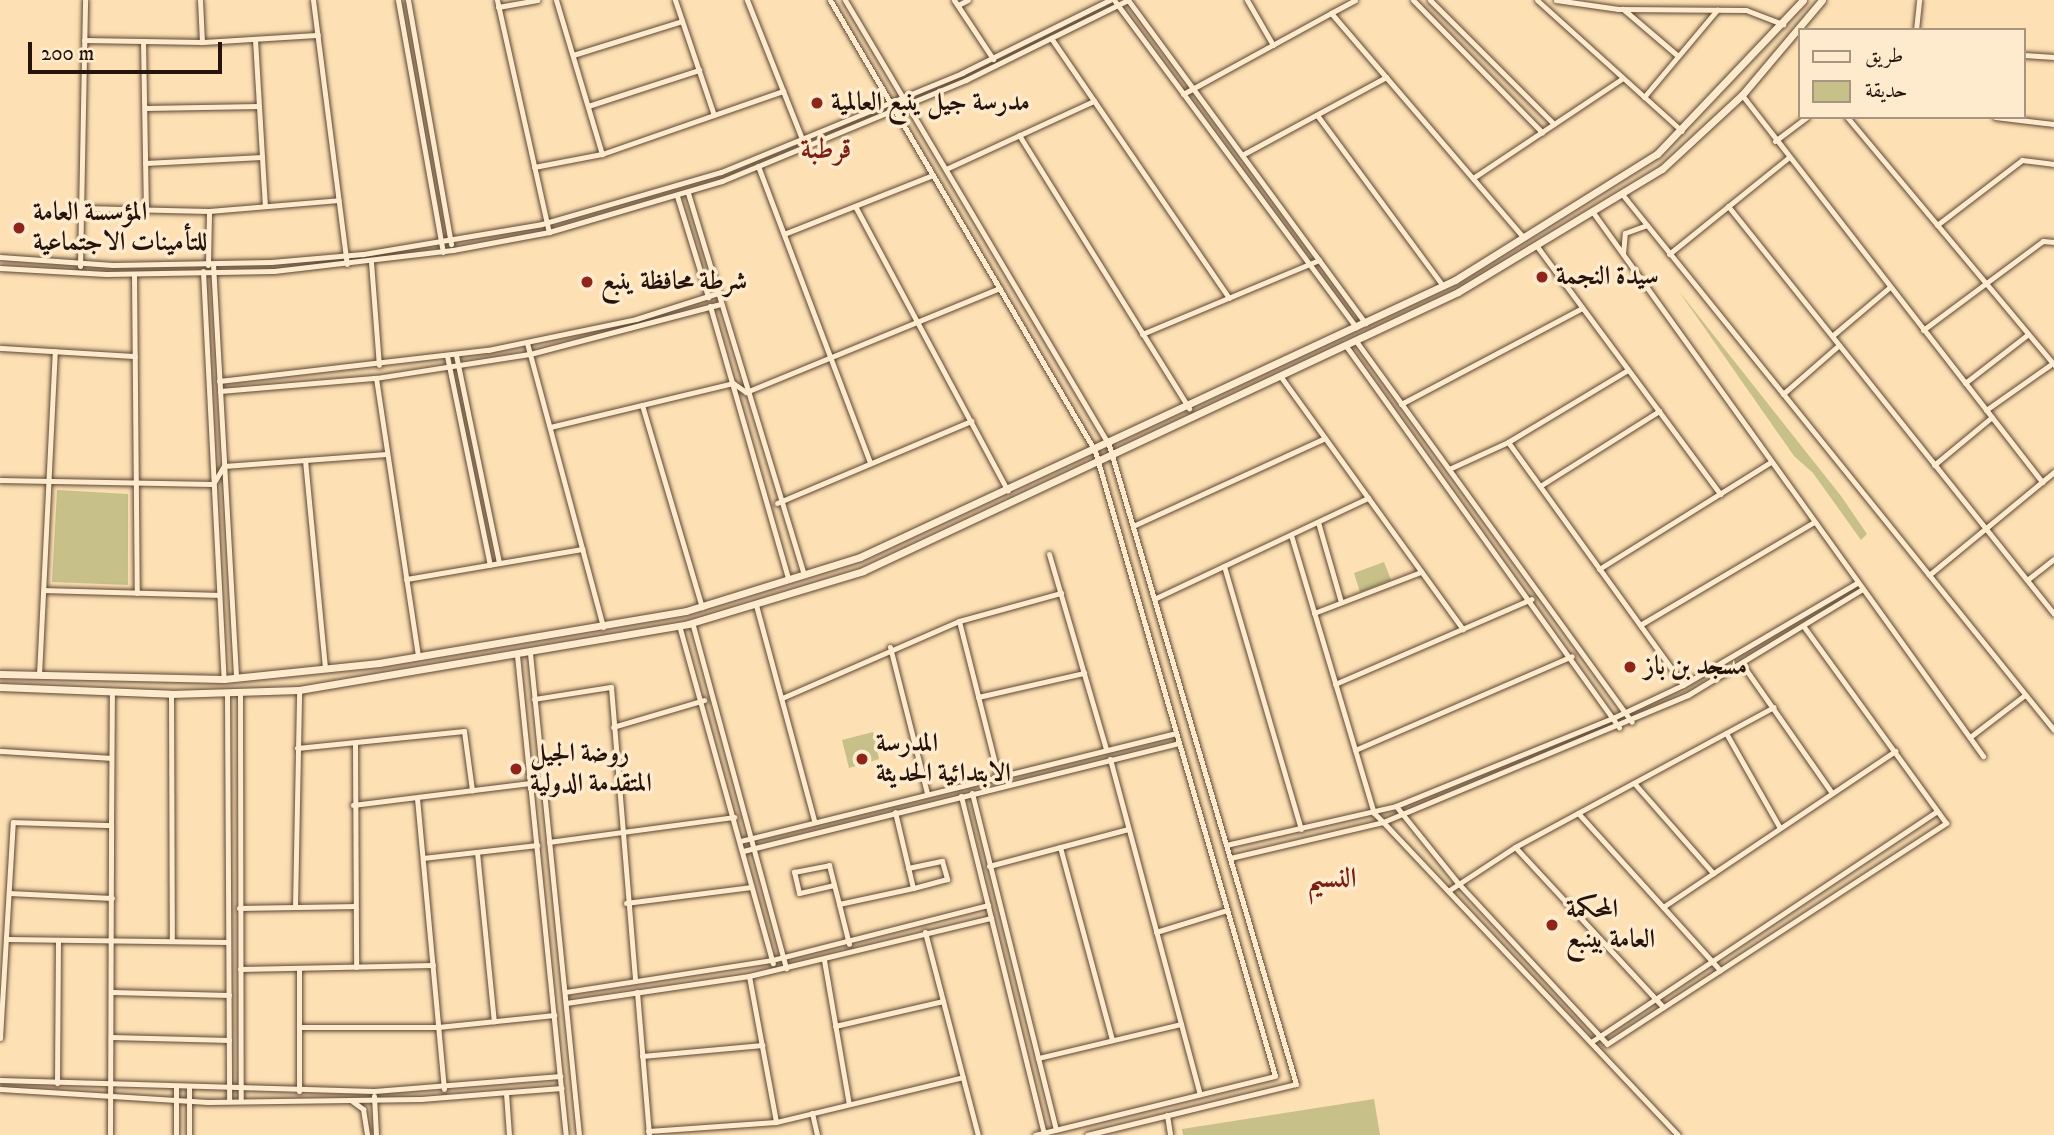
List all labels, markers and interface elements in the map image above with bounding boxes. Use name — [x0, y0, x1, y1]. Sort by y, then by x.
scale bar — [32, 28, 226, 72]
legend — [1798, 28, 2026, 119]
text: 200 m — [41, 41, 94, 67]
text: طريق — [1865, 43, 1903, 69]
text: حديقة — [1865, 78, 1908, 104]
place label: مدرسة جيل ينبع العالمية — [831, 87, 1030, 119]
marker: مدرسة جيل ينبع العالمية — [809, 95, 825, 111]
district label: قرطبة — [800, 133, 852, 167]
place label: المؤسسة العامة للتأمينات الاجتماعية — [33, 197, 207, 258]
marker: المؤسسة العامة للتأمينات الاجتماعية — [11, 220, 27, 236]
place label: سيدة النجمة — [1556, 261, 1659, 293]
place label: شرطة محافظة ينبع — [601, 266, 747, 298]
marker: سيدة النجمة — [1534, 269, 1550, 285]
marker: شرطة محافظة ينبع — [579, 274, 595, 290]
place label: مسجد بن باز — [1644, 651, 1747, 683]
marker: مسجد بن باز — [1622, 659, 1638, 675]
place label: المدرسة الابتدائية الحديثة — [876, 728, 1011, 790]
place label: روضة الجيل المتقدمة الدولية — [530, 738, 652, 800]
marker: المدرسة الابتدائية الحديثة — [854, 751, 870, 767]
marker: روضة الجيل المتقدمة الدولية — [508, 761, 524, 777]
district label: النسيم — [1307, 862, 1357, 896]
place label: المحكمة العامة بينبع — [1566, 894, 1655, 956]
marker: المحكمة العامة بينبع — [1544, 917, 1560, 933]

